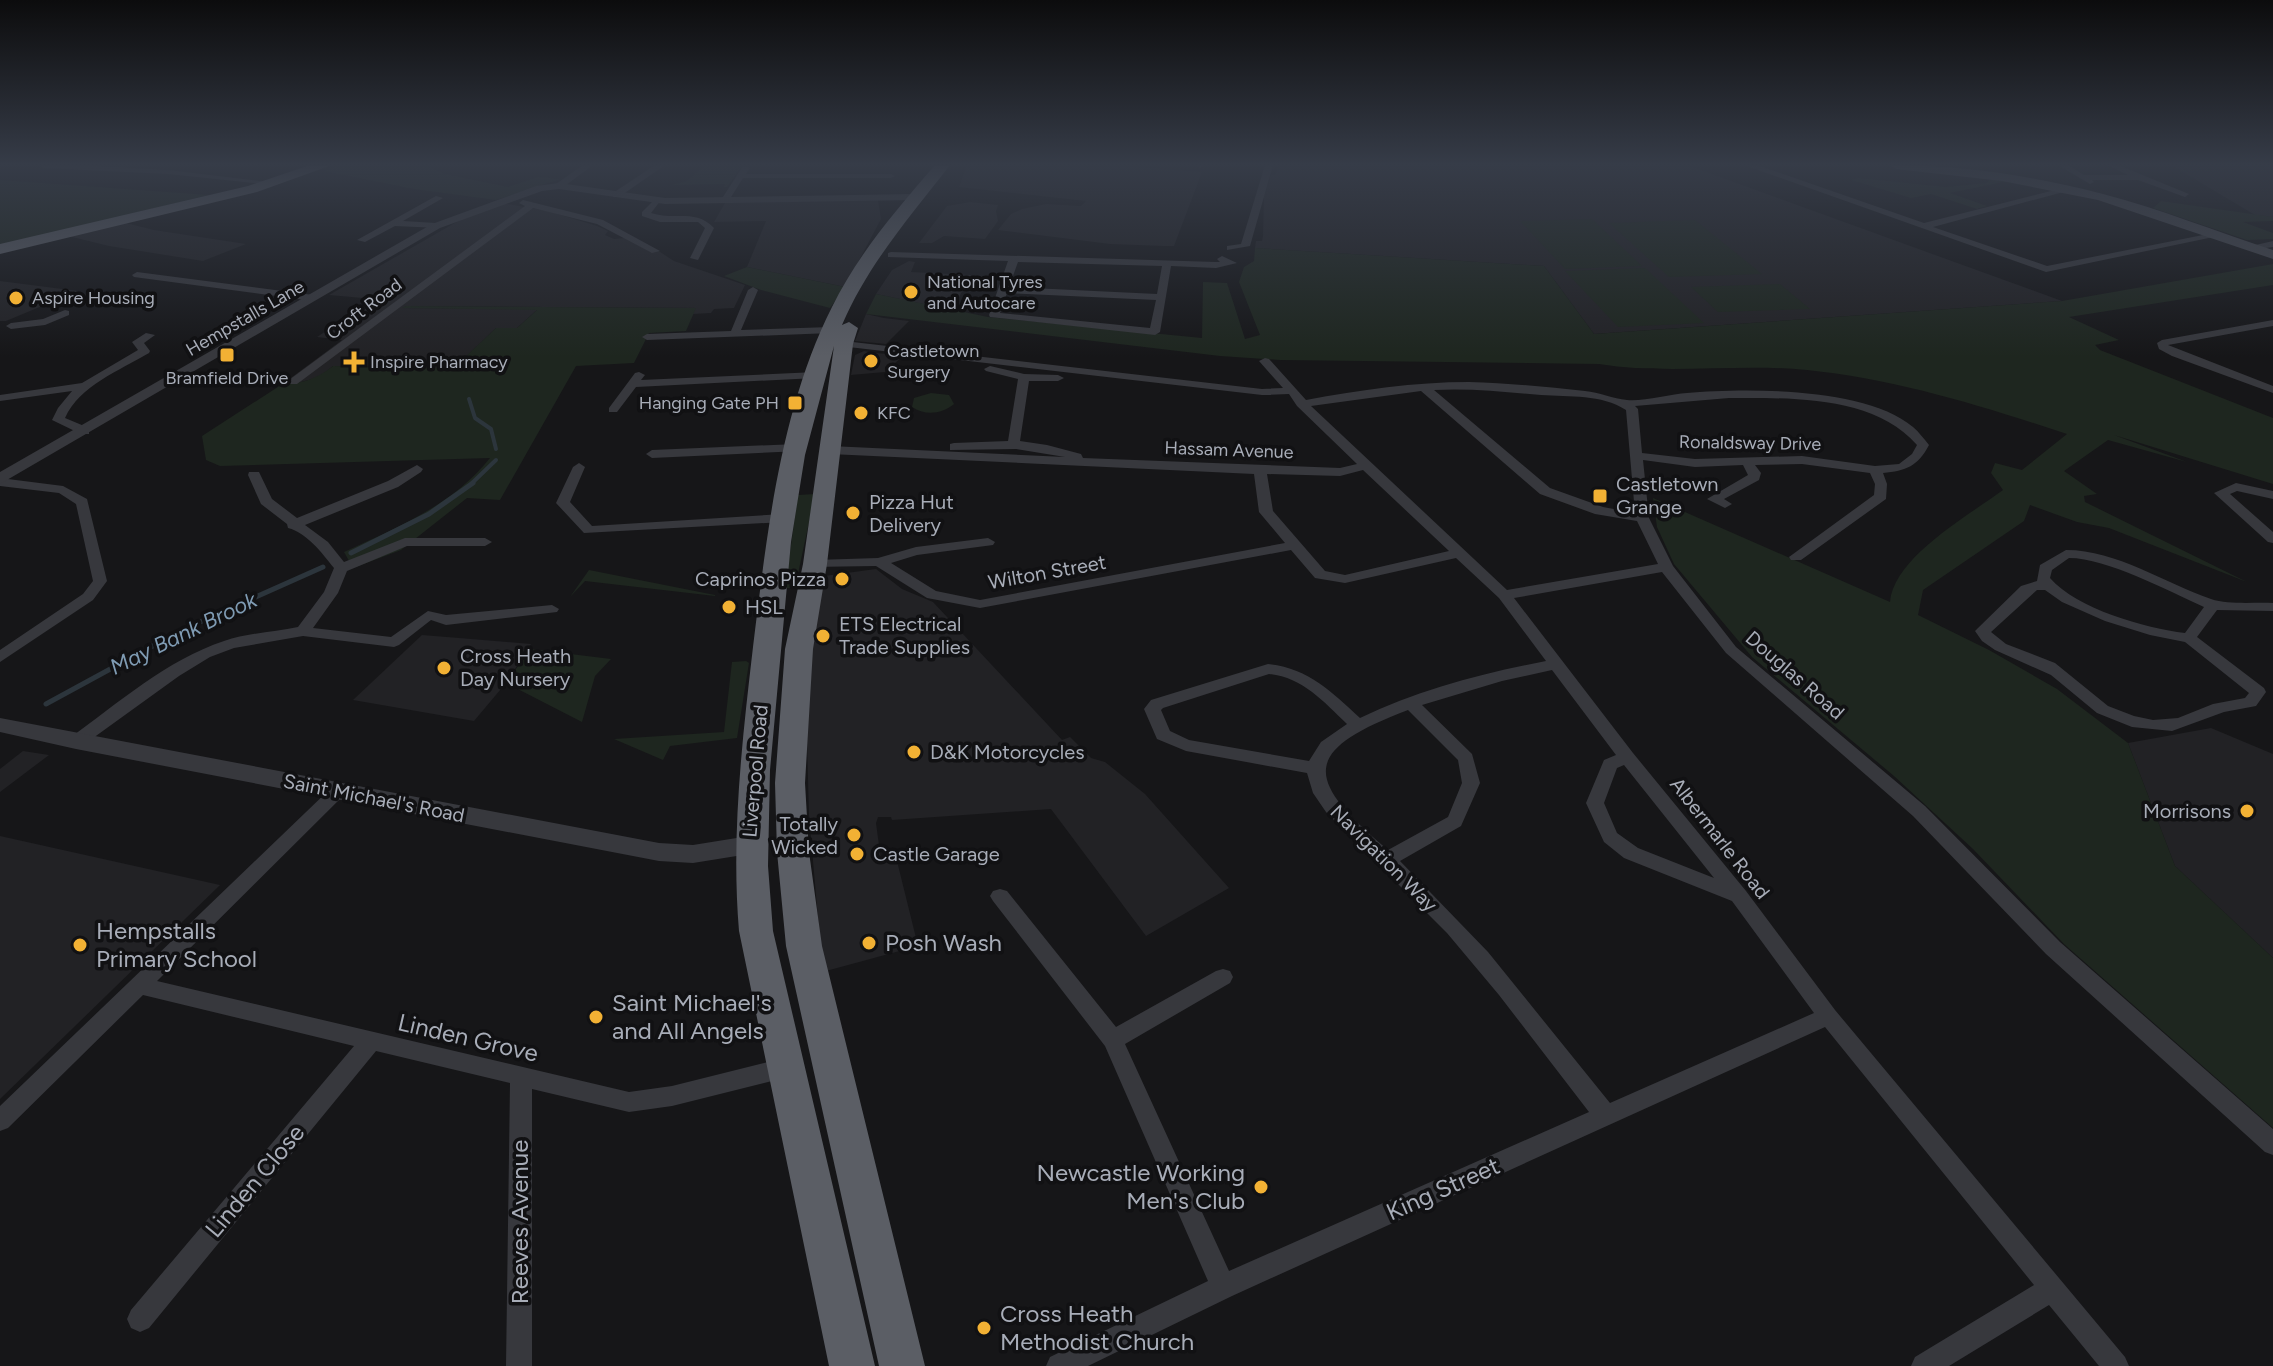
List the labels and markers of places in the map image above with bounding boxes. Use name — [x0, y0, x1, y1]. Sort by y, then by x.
place label: National Tyres and Autocare — [927, 271, 1043, 314]
marker: National Tyres and Autocare — [902, 283, 920, 301]
place label: Aspire Housing — [32, 287, 155, 309]
marker: Aspire Housing — [7, 289, 25, 307]
place label: Castletown Surgery — [887, 340, 979, 383]
marker: Bramfield Drive — [218, 346, 236, 364]
place label: Inspire Pharmacy — [370, 351, 508, 373]
marker: Castletown Surgery — [862, 352, 880, 370]
marker: Inspire Pharmacy — [345, 353, 363, 371]
place label: Bramfield Drive — [166, 367, 289, 389]
place label: Hanging Gate PH — [639, 392, 779, 414]
marker: Hanging Gate PH — [786, 394, 804, 412]
place label: KFC — [877, 402, 911, 424]
marker: KFC — [852, 404, 870, 422]
place label: Castletown Grange — [1616, 472, 1719, 519]
marker: Castletown Grange — [1591, 487, 1609, 505]
place label: Pizza Hut Delivery — [869, 490, 954, 537]
marker: Pizza Hut Delivery — [844, 504, 862, 522]
place label: Caprinos Pizza — [695, 567, 826, 591]
marker: Caprinos Pizza — [833, 570, 851, 588]
place label: HSL — [745, 595, 783, 619]
marker: HSL — [720, 598, 738, 616]
place label: ETS Electrical Trade Supplies — [839, 612, 970, 659]
marker: ETS Electrical Trade Supplies — [814, 627, 832, 645]
place label: Cross Heath Day Nursery — [460, 644, 571, 691]
marker: Cross Heath Day Nursery — [435, 659, 453, 677]
place label: D&K Motorcycles — [930, 740, 1084, 764]
marker: D&K Motorcycles — [905, 743, 923, 761]
place label: Morrisons — [2143, 799, 2231, 823]
marker: Morrisons — [2238, 802, 2256, 820]
place label: Totally Wicked — [771, 812, 838, 859]
marker: Totally Wicked — [845, 826, 863, 844]
place label: Castle Garage — [873, 842, 1000, 866]
marker: Castle Garage — [848, 845, 866, 863]
place label: Hempstalls Primary School — [96, 916, 257, 973]
place label: Posh Wash — [885, 928, 1002, 957]
marker: Posh Wash — [860, 934, 878, 952]
marker: Hempstalls Primary School — [71, 936, 89, 954]
place label: Saint Michael's and All Angels — [612, 988, 772, 1045]
marker: Saint Michael's and All Angels — [587, 1008, 605, 1026]
place label: Newcastle Working Men's Club — [1037, 1158, 1245, 1215]
marker: Newcastle Working Men's Club — [1252, 1178, 1270, 1196]
place label: Cross Heath Methodist Church — [1000, 1299, 1194, 1356]
marker: Cross Heath Methodist Church — [975, 1319, 993, 1337]

